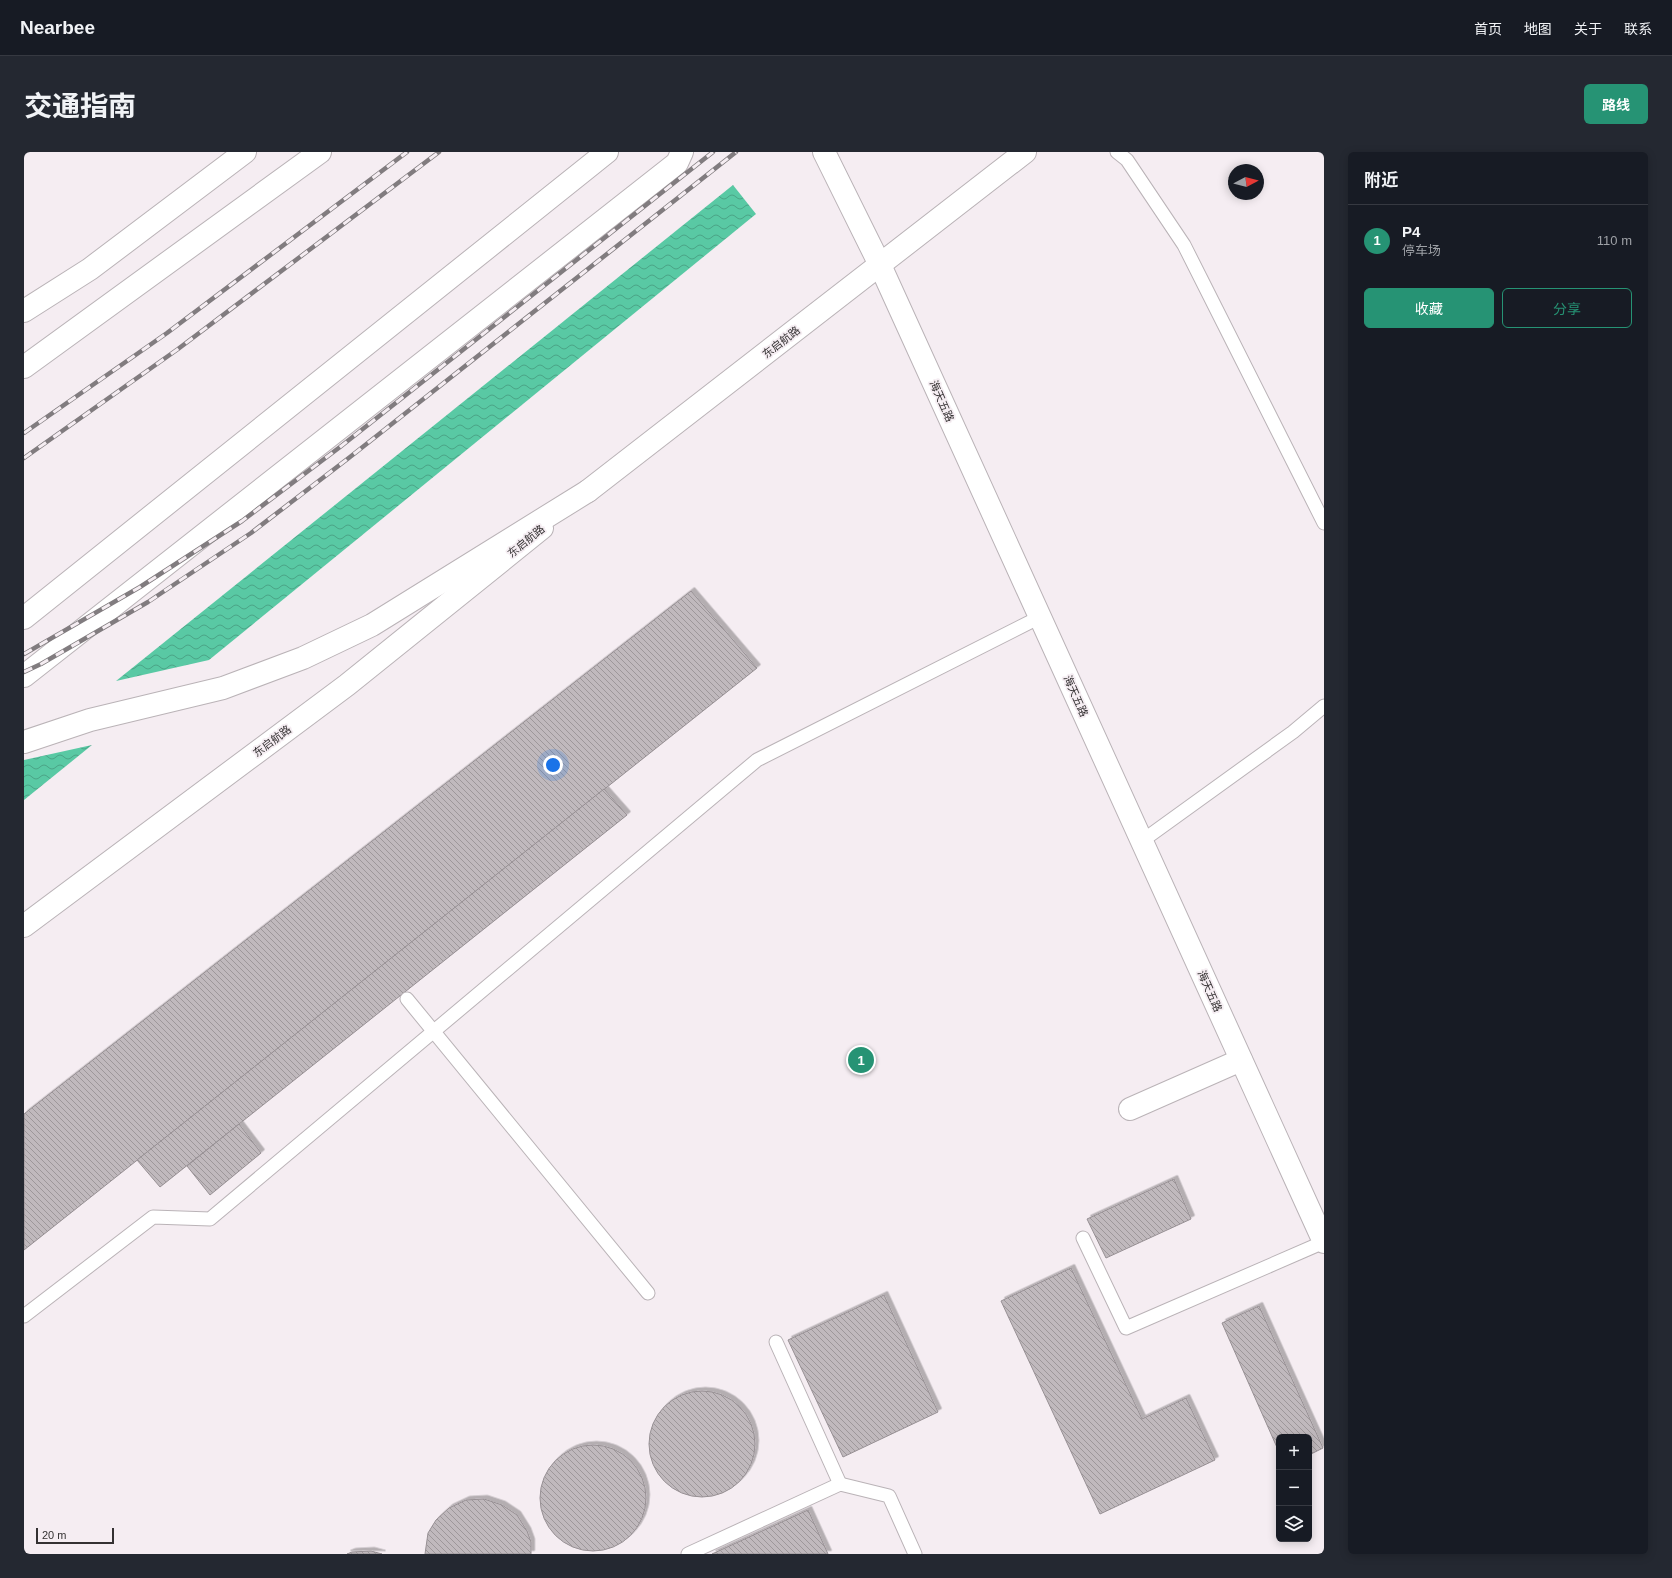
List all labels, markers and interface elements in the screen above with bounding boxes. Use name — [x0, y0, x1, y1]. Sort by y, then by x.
text: Nearbee — [20, 17, 95, 38]
text: 首页 — [1474, 21, 1502, 37]
text: 地图 — [1524, 21, 1552, 37]
text: 关于 — [1574, 21, 1602, 37]
text: 联系 — [1624, 21, 1652, 37]
button: 路线 — [1584, 84, 1648, 124]
text: 交通指南 — [24, 91, 136, 122]
north arrow — [1228, 164, 1264, 200]
text: 附近 — [1364, 171, 1398, 190]
text: P4 — [1402, 223, 1420, 240]
text: 1 — [1373, 233, 1381, 248]
text: 110 m — [1597, 233, 1632, 248]
text: 停车场 — [1402, 243, 1441, 258]
button: 收藏 — [1364, 288, 1494, 328]
button: 分享 — [1502, 288, 1632, 328]
street label: 东启航路 — [760, 324, 802, 360]
street label: 海天五路 — [928, 378, 956, 424]
street label: 东启航路 — [505, 522, 547, 560]
street label: 海天五路 — [1062, 673, 1090, 719]
street label: 东启航路 — [251, 723, 293, 759]
your location — [543, 755, 563, 775]
street label: 海天五路 — [1196, 968, 1224, 1014]
pin: 1 — [848, 1045, 874, 1075]
map controls — [1276, 1434, 1312, 1542]
button: + — [1276, 1434, 1312, 1470]
button: − — [1276, 1470, 1312, 1506]
button: layers — [1276, 1506, 1312, 1542]
scale bar — [36, 1526, 114, 1545]
text: 20 m — [42, 1529, 66, 1541]

